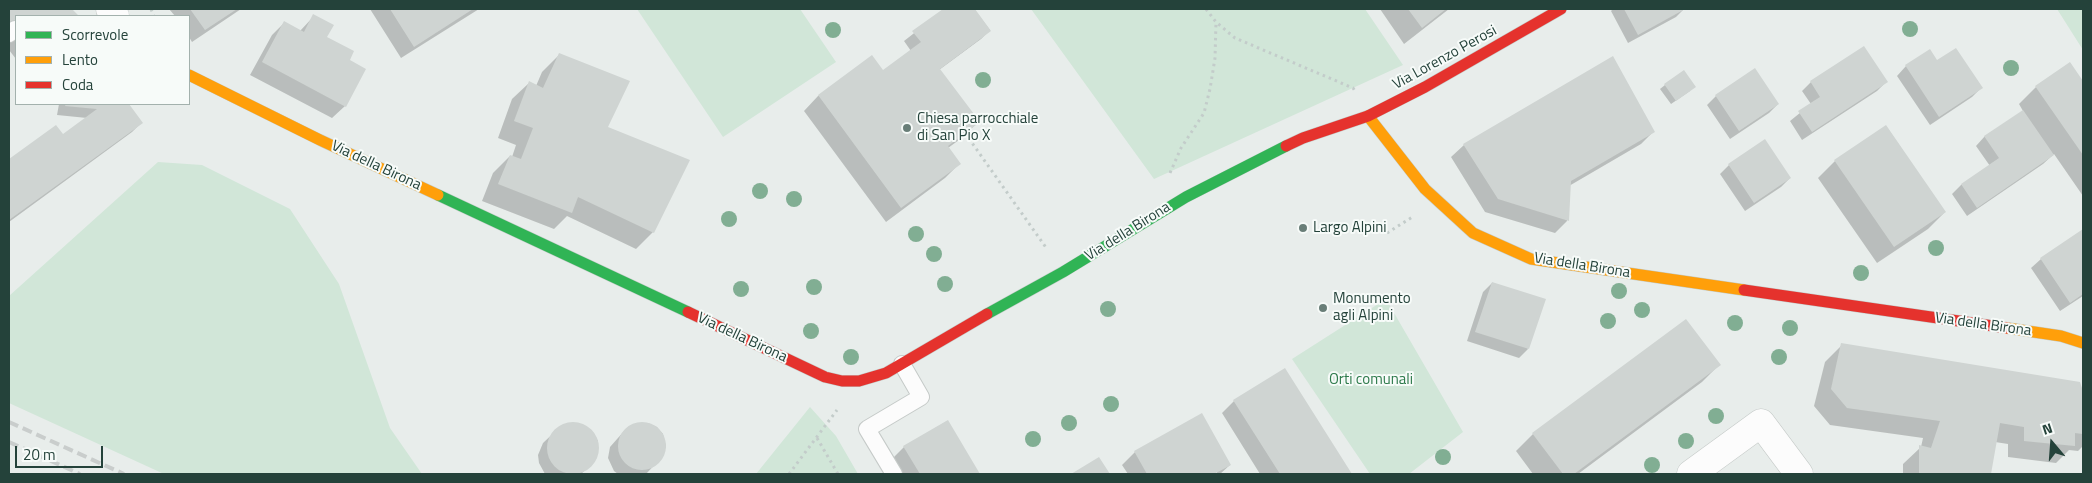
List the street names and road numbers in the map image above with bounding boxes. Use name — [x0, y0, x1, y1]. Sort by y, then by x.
street label: Via Lorenzo Perosi — [1390, 22, 1500, 94]
street label: Via della Birona — [328, 137, 424, 195]
street label: Via della Birona — [1082, 199, 1174, 265]
street label: Via della Birona — [1533, 250, 1631, 282]
street label: Via della Birona — [694, 309, 790, 367]
street label: Via della Birona — [1934, 309, 2032, 341]

